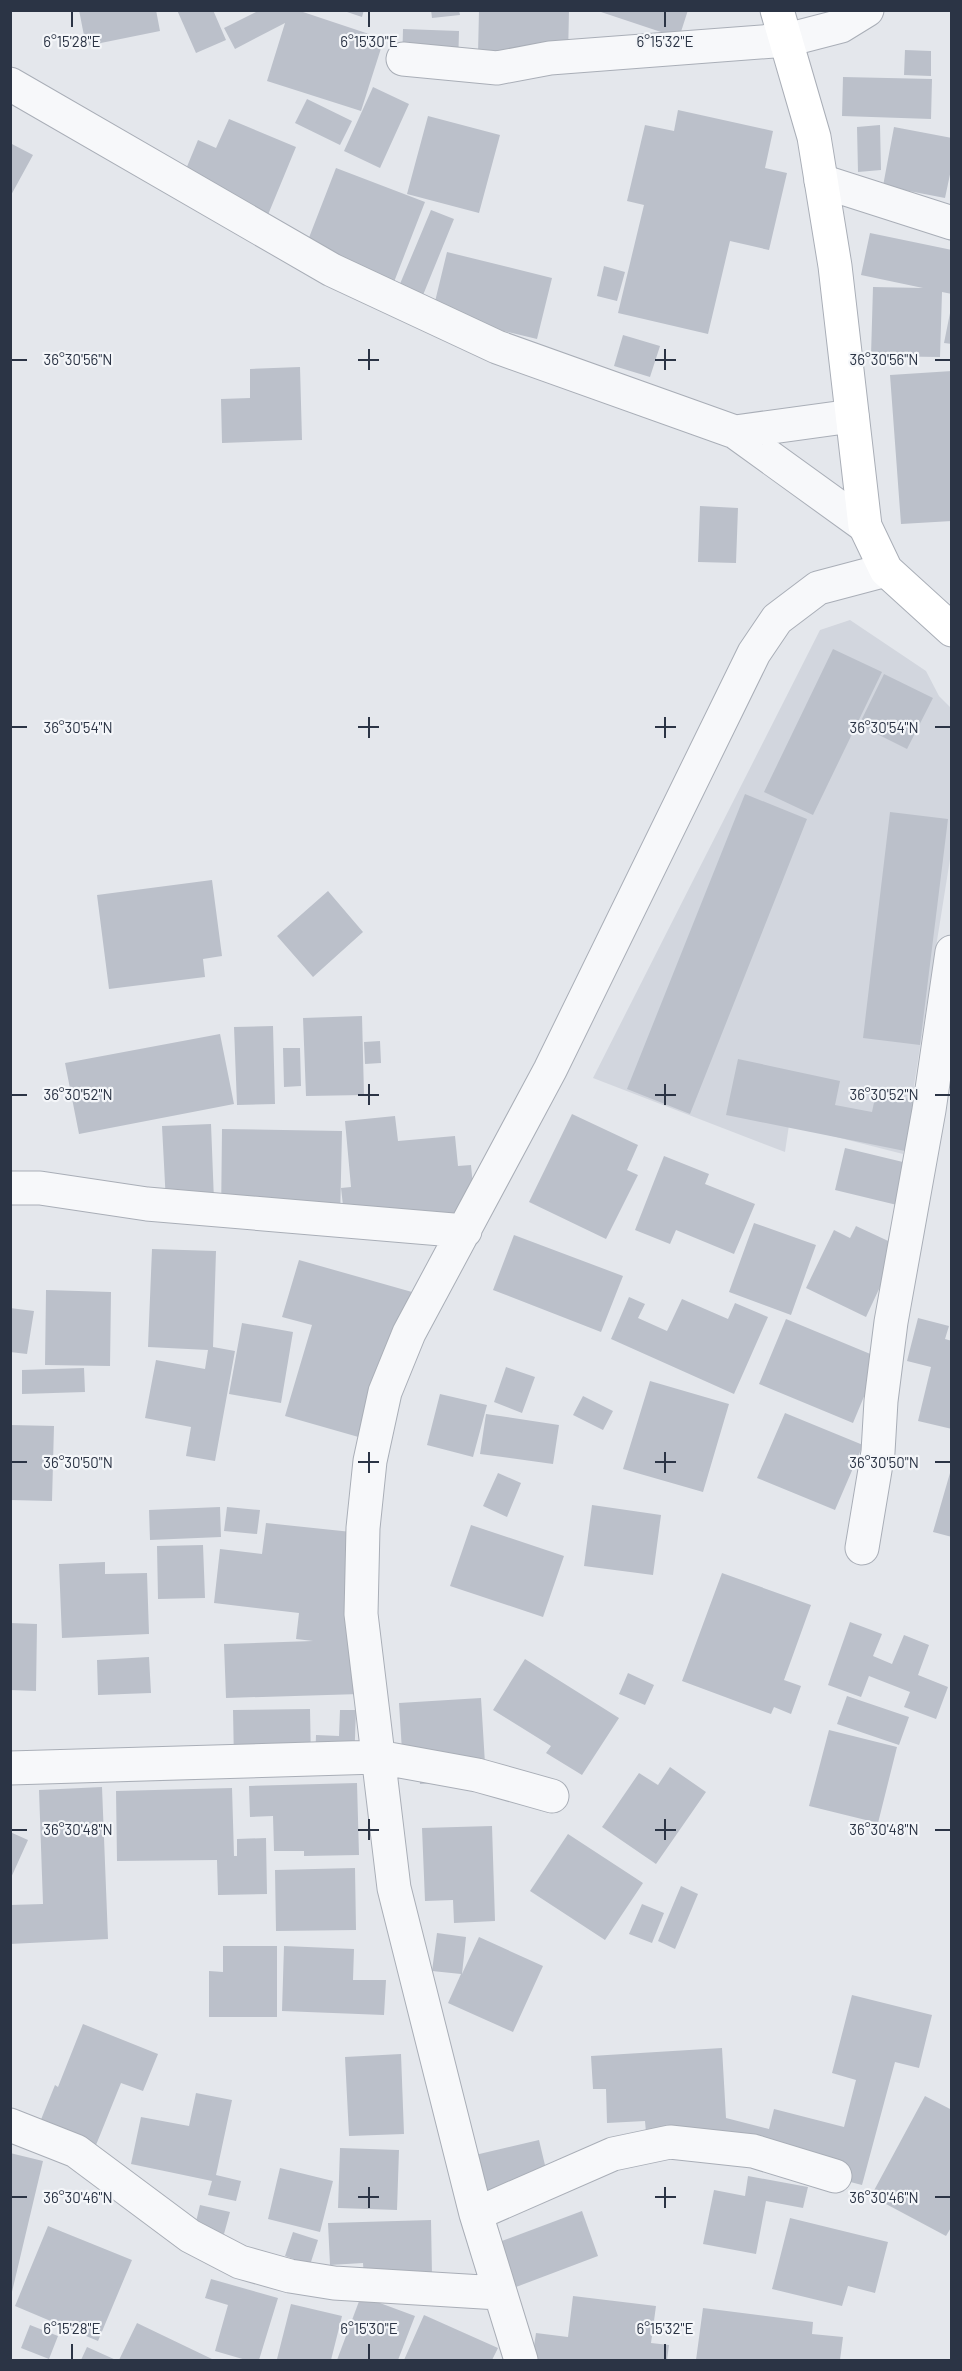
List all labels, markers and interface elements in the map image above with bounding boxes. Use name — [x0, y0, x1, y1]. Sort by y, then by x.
text: 6°15'28"E — [43, 32, 101, 50]
text: 6°15'30"E — [340, 32, 398, 50]
text: 6°15'32"E — [636, 32, 694, 50]
text: 36°30'56"N — [44, 350, 112, 368]
text: 36°30'56"N — [850, 350, 918, 368]
text: 36°30'54"N — [43, 718, 113, 736]
text: 36°30'54"N — [849, 718, 919, 736]
text: 36°30'52"N — [43, 1085, 113, 1103]
text: 36°30'52"N — [849, 1085, 919, 1103]
text: 36°30'50"N — [43, 1453, 113, 1471]
text: 36°30'50"N — [849, 1453, 919, 1471]
text: 36°30'48"N — [43, 1820, 113, 1838]
text: 36°30'48"N — [849, 1820, 919, 1838]
text: 36°30'46"N — [43, 2188, 113, 2206]
text: 36°30'46"N — [849, 2188, 919, 2206]
text: 6°15'28"E — [43, 2319, 101, 2337]
text: 6°15'30"E — [340, 2319, 398, 2337]
text: 6°15'32"E — [636, 2319, 694, 2337]

